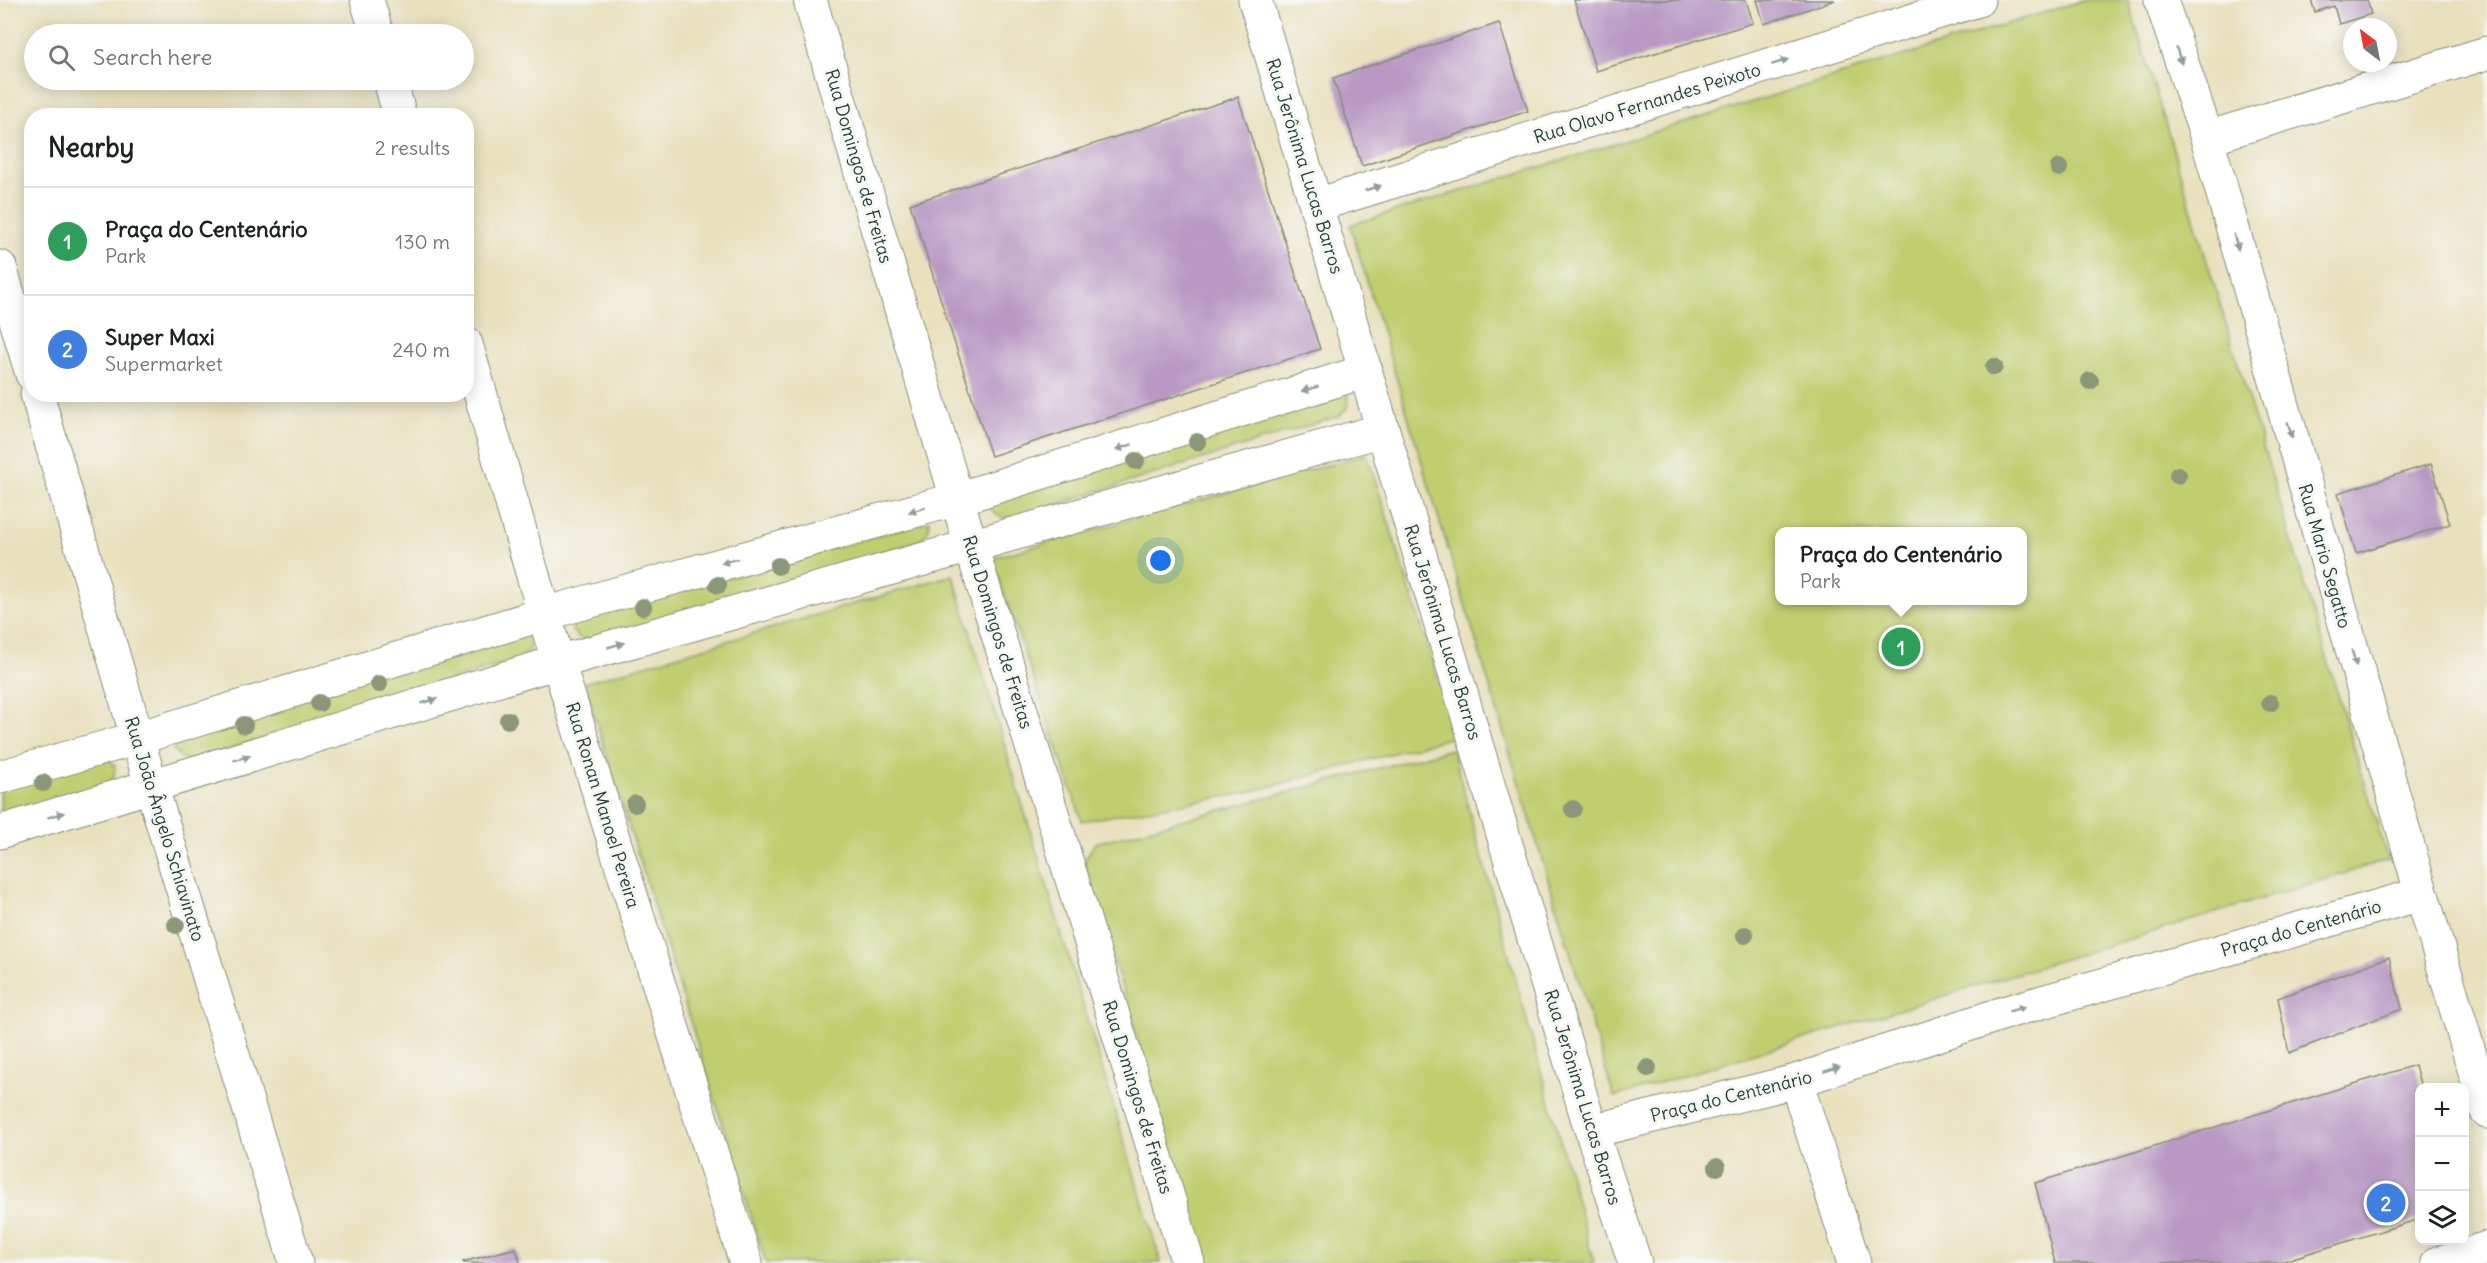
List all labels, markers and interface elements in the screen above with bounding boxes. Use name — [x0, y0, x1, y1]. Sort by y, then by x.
north arrow — [2343, 18, 2397, 72]
search box — [24, 24, 474, 90]
icon: search — [45, 41, 78, 74]
text: Search here — [93, 43, 212, 71]
one-way arrow — [2175, 47, 2185, 65]
street label: Rua Jerônima Lucas Barros — [1261, 56, 1349, 276]
street label: Rua Olavo Fernandes Peixoto — [1531, 57, 1763, 149]
one-way arrow — [1771, 57, 1789, 67]
street label: Rua Domingos de Freitas — [820, 66, 898, 266]
text: Nearby — [48, 131, 134, 164]
text: 2 results — [375, 135, 450, 160]
one-way arrow — [1364, 183, 1382, 192]
text: Praça do Centenário — [105, 215, 308, 243]
text: 1 — [64, 229, 71, 254]
text: 130 m — [395, 229, 450, 254]
one-way arrow — [2232, 233, 2241, 251]
text: Park — [105, 243, 146, 268]
text: Super Maxi — [105, 323, 215, 351]
text: 2 — [62, 337, 73, 362]
text: 240 m — [392, 337, 450, 362]
text: Supermarket — [105, 351, 223, 376]
one-way arrow — [1301, 385, 1319, 394]
one-way arrow — [2285, 420, 2295, 439]
one-way arrow — [1115, 443, 1133, 452]
street label: Rua Mario Segatto — [2293, 481, 2357, 631]
one-way arrow — [908, 505, 926, 515]
street label: Rua Jerônima Lucas Barros — [1399, 522, 1487, 742]
popup — [1775, 527, 2027, 605]
street label: Rua Domingos de Freitas — [958, 532, 1038, 732]
text: Praça do Centenário — [1800, 540, 2002, 568]
your location — [1146, 546, 1175, 575]
one-way arrow — [720, 557, 738, 566]
text: Park — [1800, 568, 1841, 593]
pin: 1 — [1882, 624, 1920, 670]
one-way arrow — [607, 640, 625, 649]
one-way arrow — [2350, 649, 2359, 667]
one-way arrow — [420, 696, 438, 705]
street label: Rua Ronan Manoel Pereira — [561, 699, 645, 911]
street label: Rua João Ângelo Schiavinato — [120, 714, 210, 944]
one-way arrow — [233, 753, 251, 762]
one-way arrow — [47, 810, 65, 819]
street label: Praça do Centenário — [2218, 894, 2384, 962]
street label: Rua Jerônima Lucas Barros — [1539, 987, 1627, 1207]
street label: Rua Domingos de Freitas — [1098, 997, 1178, 1197]
one-way arrow — [2008, 1004, 2026, 1014]
one-way arrow — [1823, 1064, 1841, 1074]
street label: Praça do Centenário — [1648, 1065, 1814, 1127]
map controls — [2415, 1083, 2469, 1245]
button: + — [2415, 1083, 2469, 1137]
button: − — [2415, 1137, 2469, 1191]
pin: 2 — [2366, 1180, 2406, 1226]
button: layers — [2415, 1191, 2469, 1245]

